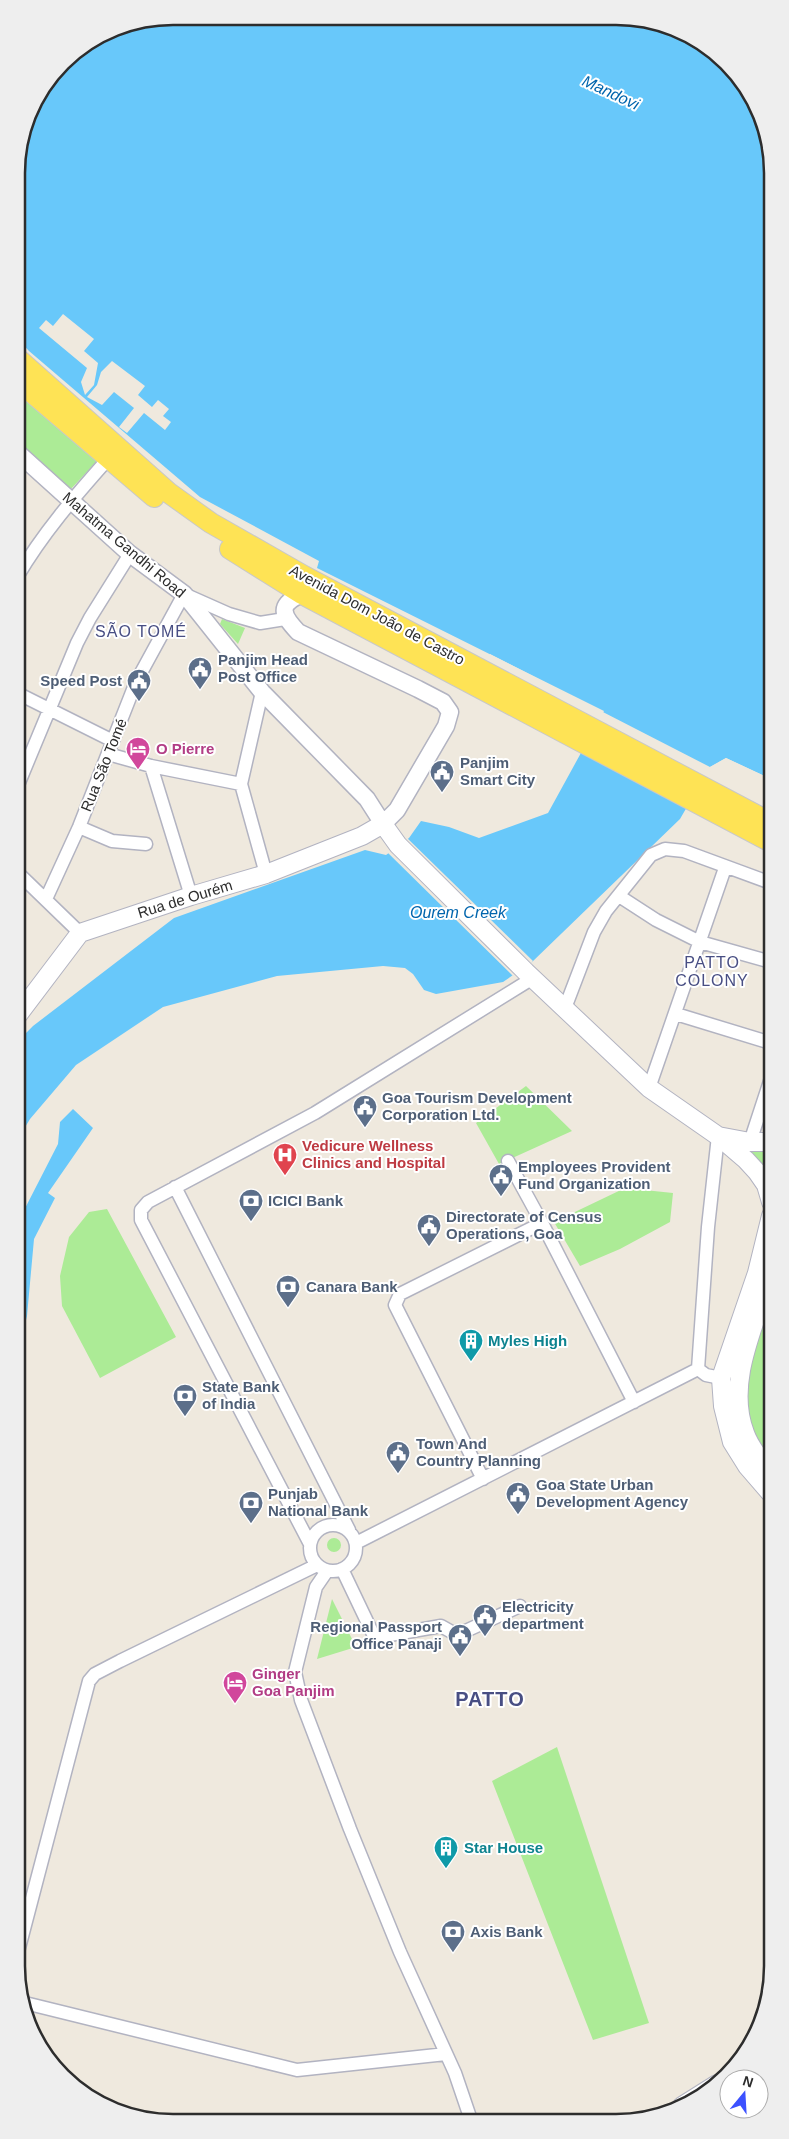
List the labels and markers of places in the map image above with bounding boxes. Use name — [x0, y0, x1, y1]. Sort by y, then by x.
place label: Panjim Head Post Office — [218, 651, 308, 685]
public building icon: Panjim Head Post Office — [187, 656, 213, 690]
public building icon: Speed Post — [126, 668, 152, 702]
place label: Speed Post — [40, 672, 122, 689]
hotel icon: O Pierre — [125, 736, 151, 770]
place label: O Pierre — [156, 740, 214, 757]
place label: Panjim Smart City — [460, 754, 536, 788]
public building icon: Panjim Smart City — [429, 759, 455, 793]
place label: Goa Tourism Development Corporation Ltd. — [382, 1089, 572, 1123]
public building icon: Goa Tourism Development Corporation Ltd. — [352, 1094, 378, 1128]
place label: Vedicure Wellness Clinics and Hospital — [302, 1137, 445, 1171]
hospital icon: Vedicure Wellness Clinics and Hospital — [272, 1142, 298, 1176]
place label: Employees Provident Fund Organization — [518, 1158, 671, 1192]
public building icon: Employees Provident Fund Organization — [488, 1163, 514, 1197]
bank icon: ICICI Bank — [238, 1188, 264, 1222]
place label: ICICI Bank — [268, 1192, 344, 1209]
place label: Directorate of Census Operations, Goa — [446, 1208, 602, 1242]
public building icon: Directorate of Census Operations, Goa — [416, 1213, 442, 1247]
bank icon: Canara Bank — [275, 1274, 301, 1308]
place label: Canara Bank — [306, 1278, 398, 1295]
building icon: Myles High — [458, 1328, 484, 1362]
place label: Myles High — [488, 1332, 567, 1349]
place label: State Bank of India — [202, 1378, 280, 1412]
bank icon: State Bank of India — [172, 1383, 198, 1417]
place label: Town And Country Planning — [416, 1435, 541, 1469]
public building icon: Town And Country Planning — [385, 1440, 411, 1474]
place label: Goa State Urban Development Agency — [536, 1476, 689, 1510]
public building icon: Goa State Urban Development Agency — [505, 1481, 531, 1515]
place label: Punjab National Bank — [268, 1485, 369, 1519]
bank icon: Punjab National Bank — [238, 1490, 264, 1524]
place label: Electricity department — [502, 1598, 584, 1632]
public building icon: Electricity department — [472, 1603, 498, 1637]
place label: Regional Passport Office Panaji — [310, 1618, 442, 1652]
public building icon: Regional Passport Office Panaji — [447, 1623, 473, 1657]
place label: Ginger Goa Panjim — [252, 1665, 335, 1699]
hotel icon: Ginger Goa Panjim — [222, 1670, 248, 1704]
building icon: Star House — [433, 1835, 459, 1869]
place label: Star House — [464, 1839, 543, 1856]
bank icon: Axis Bank — [440, 1919, 466, 1953]
place label: Axis Bank — [470, 1923, 543, 1940]

